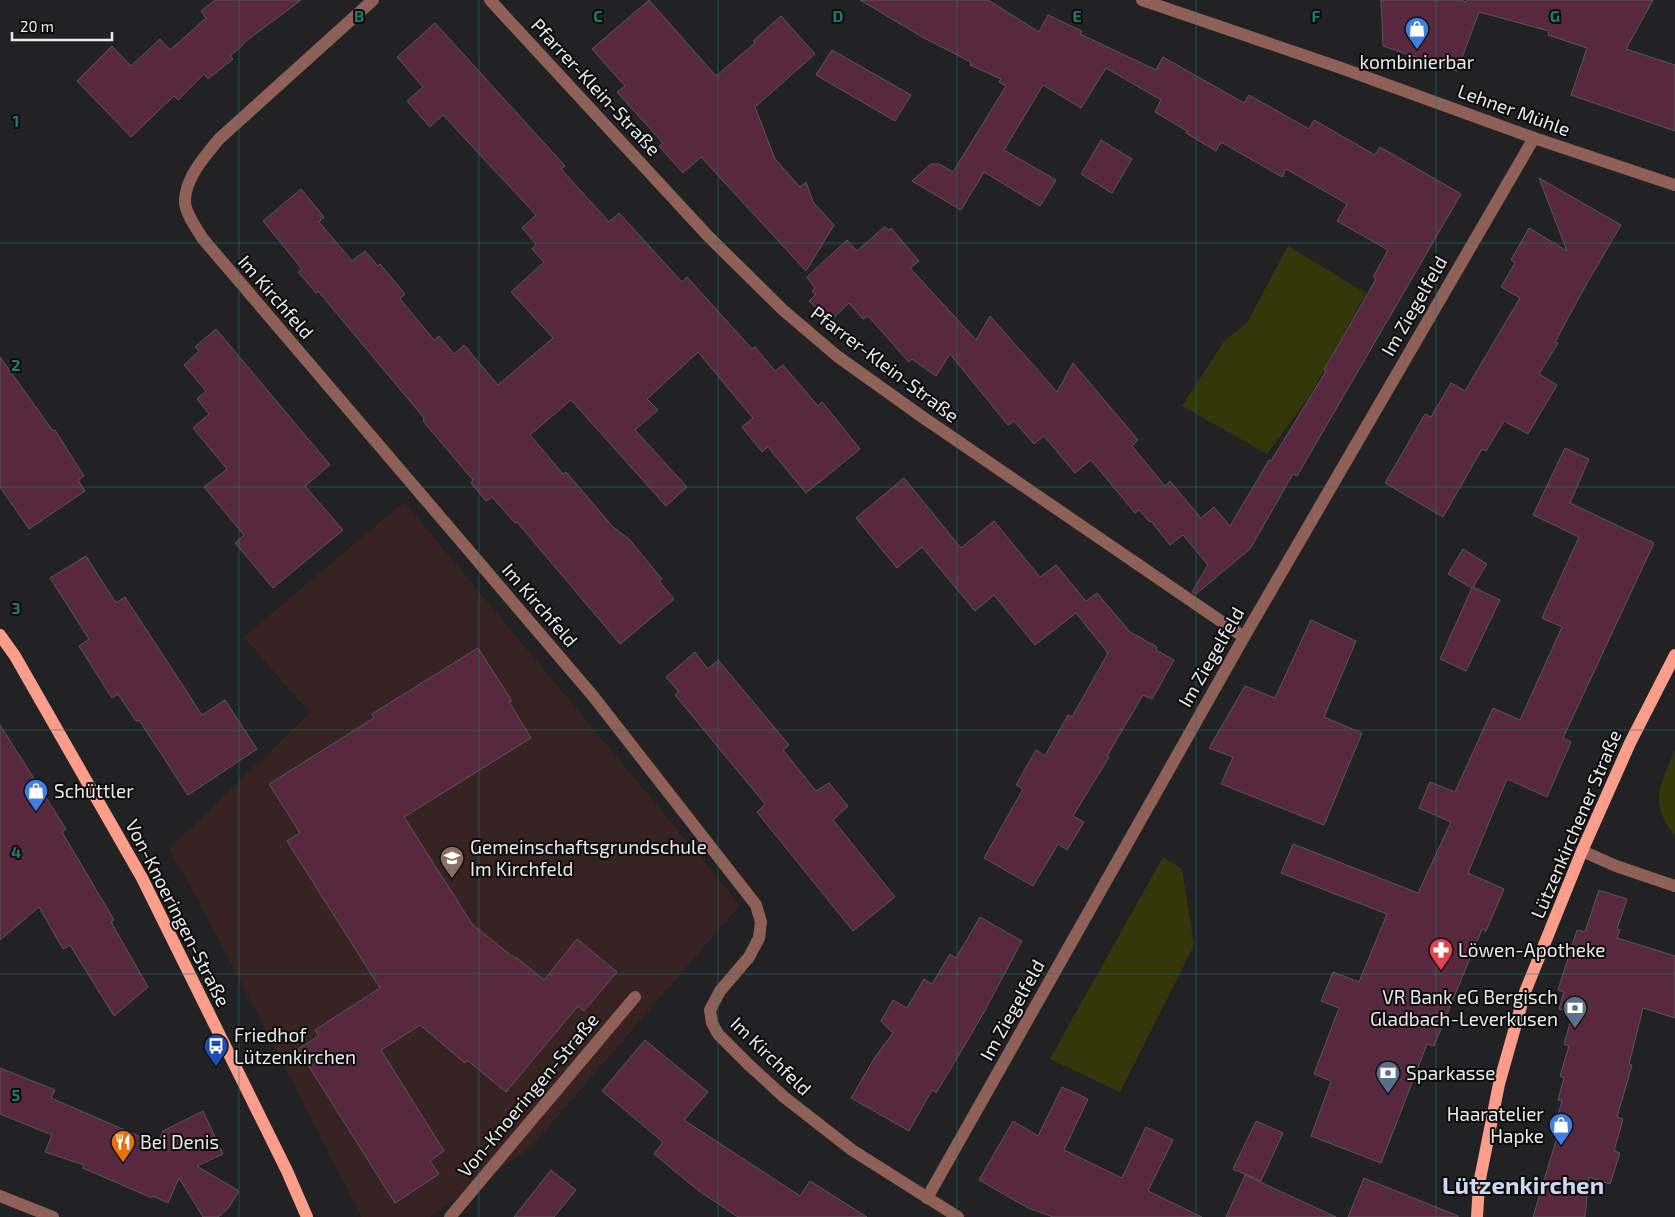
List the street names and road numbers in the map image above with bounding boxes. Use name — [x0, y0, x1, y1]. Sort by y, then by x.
street label: Pfarrer-Klein-Straße — [527, 13, 666, 160]
street label: Lehner Mühle — [1455, 79, 1574, 141]
street label: Im Kirchfeld — [234, 250, 319, 343]
street label: Im Ziegelfeld — [1376, 252, 1451, 360]
street label: Pfarrer-Klein-Straße — [807, 300, 964, 427]
street label: Im Kirchfeld — [498, 558, 583, 651]
street label: Im Ziegelfeld — [1173, 603, 1248, 711]
street label: Lützenkirchener Straße — [1525, 726, 1626, 922]
street label: Von-Knoeringen-Straße — [121, 815, 236, 1010]
street label: Im Ziegelfeld — [974, 955, 1049, 1064]
street label: Von-Knoeringen-Straße — [452, 1008, 603, 1181]
street label: Im Kirchfeld — [726, 1011, 816, 1100]

